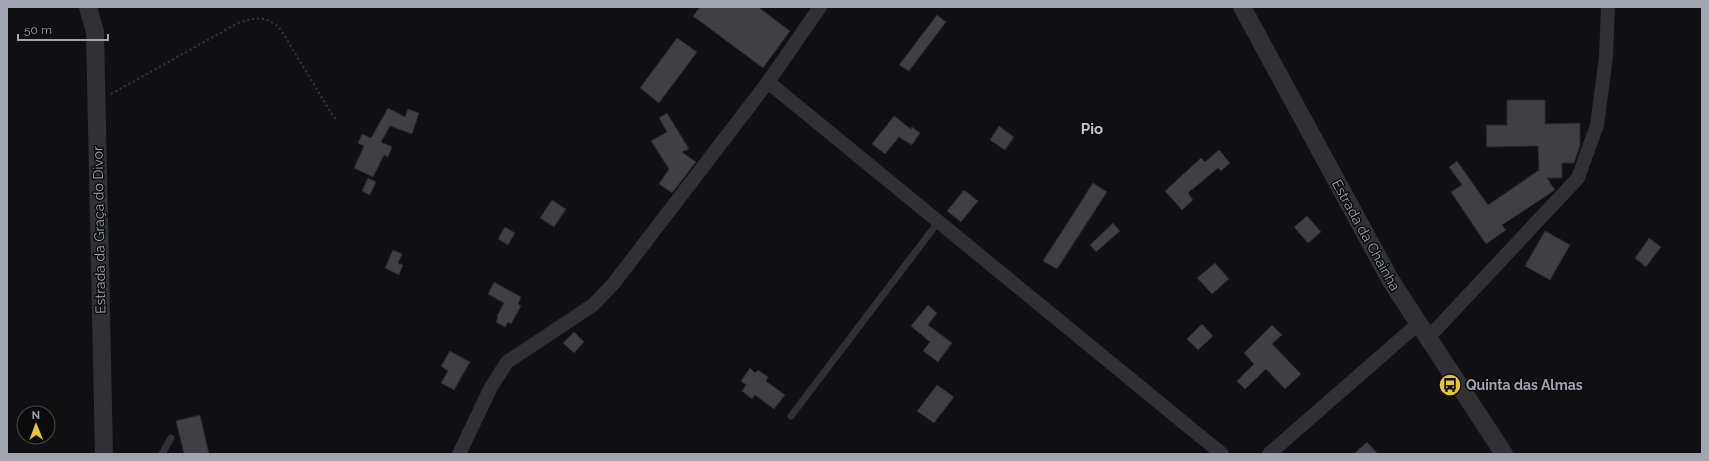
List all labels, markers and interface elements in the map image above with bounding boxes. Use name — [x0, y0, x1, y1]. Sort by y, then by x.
scale bar — [18, 16, 108, 42]
text: 50 m — [24, 23, 52, 37]
district label: Pio — [1081, 120, 1103, 138]
street label: Estrada da Graça do Divor — [90, 146, 108, 314]
street label: Estrada da Chainha — [1329, 177, 1403, 293]
bus stop icon: Quinta das Almas — [1437, 372, 1463, 398]
place label: Quinta das Almas — [1466, 377, 1583, 393]
north arrow — [16, 405, 56, 445]
text: N — [32, 409, 40, 422]

